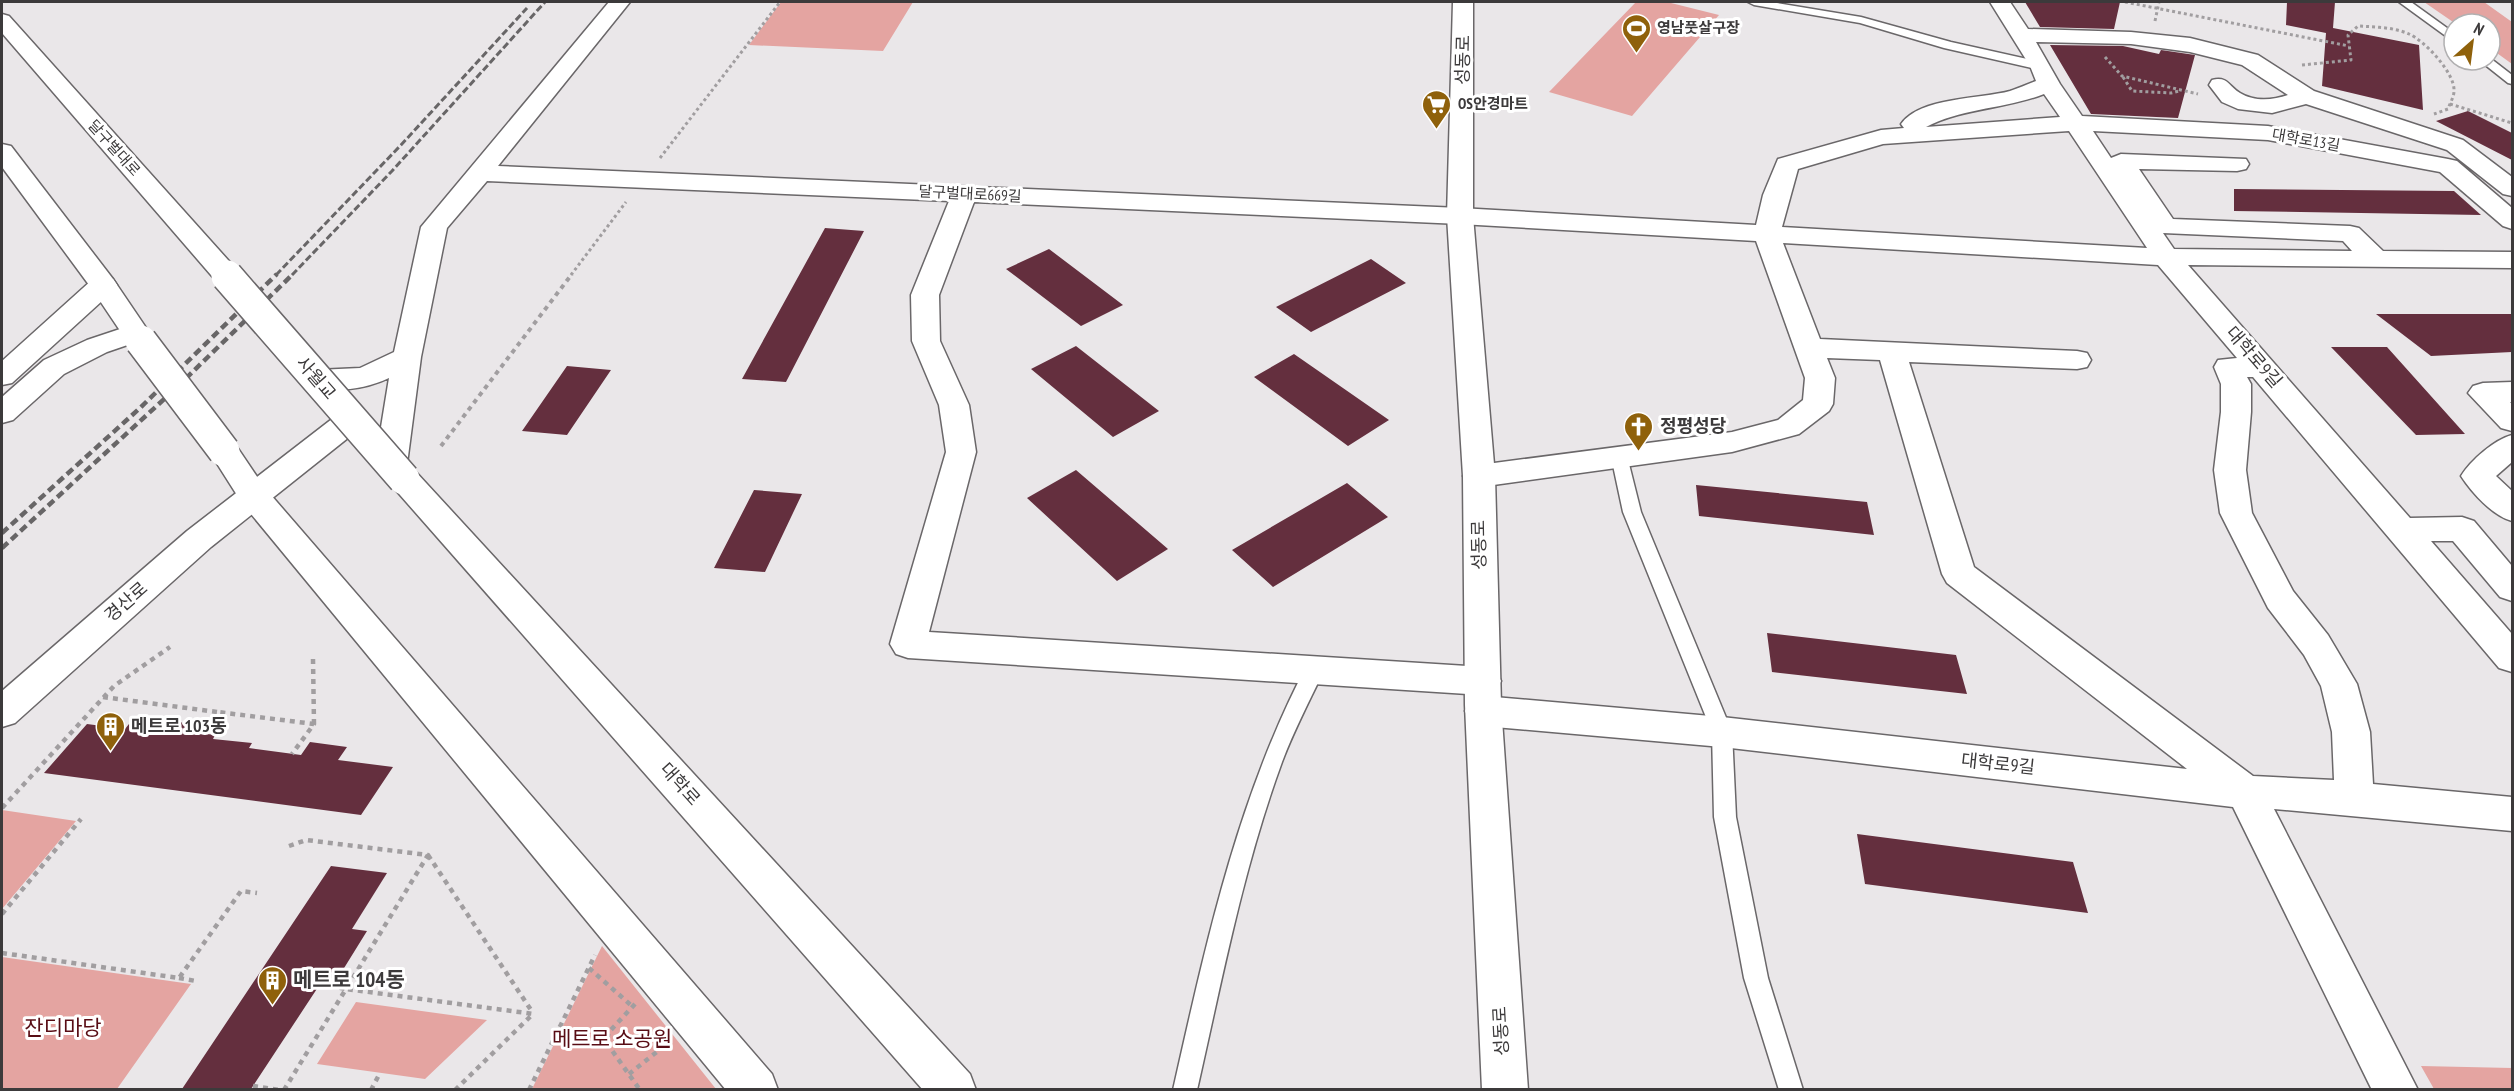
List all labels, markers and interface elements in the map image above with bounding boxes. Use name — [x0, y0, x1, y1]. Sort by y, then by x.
sports icon: 영남풋살구장 — [1620, 12, 1652, 54]
north arrow — [2442, 12, 2502, 72]
place label: 영남풋살구장 — [1657, 18, 1740, 37]
text: N — [2471, 18, 2488, 40]
street label: 성동로 — [1451, 35, 1474, 85]
supermarket icon: OS안경마트 — [1421, 88, 1453, 130]
place label: OS안경마트 — [1458, 94, 1528, 113]
street label: 달구벌대로 — [84, 116, 145, 180]
street label: 대학로13길 — [2271, 124, 2342, 155]
street label: 달구벌대로669길 — [918, 181, 1022, 206]
street label: 대학로9길 — [2221, 321, 2287, 392]
street label: 사월교 — [291, 351, 341, 404]
church icon: 정평성당 — [1623, 410, 1655, 452]
place label: 정평성당 — [1660, 414, 1726, 437]
street label: 성동로 — [1467, 520, 1490, 570]
street label: 경산로 — [99, 577, 152, 627]
building icon: 메트로 103동 — [94, 710, 126, 752]
place label: 메트로 103동 — [131, 714, 227, 737]
street label: 대학로9길 — [1960, 748, 2036, 779]
street label: 대학로 — [655, 758, 706, 810]
building icon: 메트로 104동 — [256, 964, 288, 1006]
place label: 메트로 104동 — [293, 966, 405, 993]
street label: 성동로 — [1488, 1006, 1513, 1056]
park label: 잔디마당 — [24, 1014, 102, 1041]
park label: 메트로 소공원 — [552, 1025, 672, 1052]

